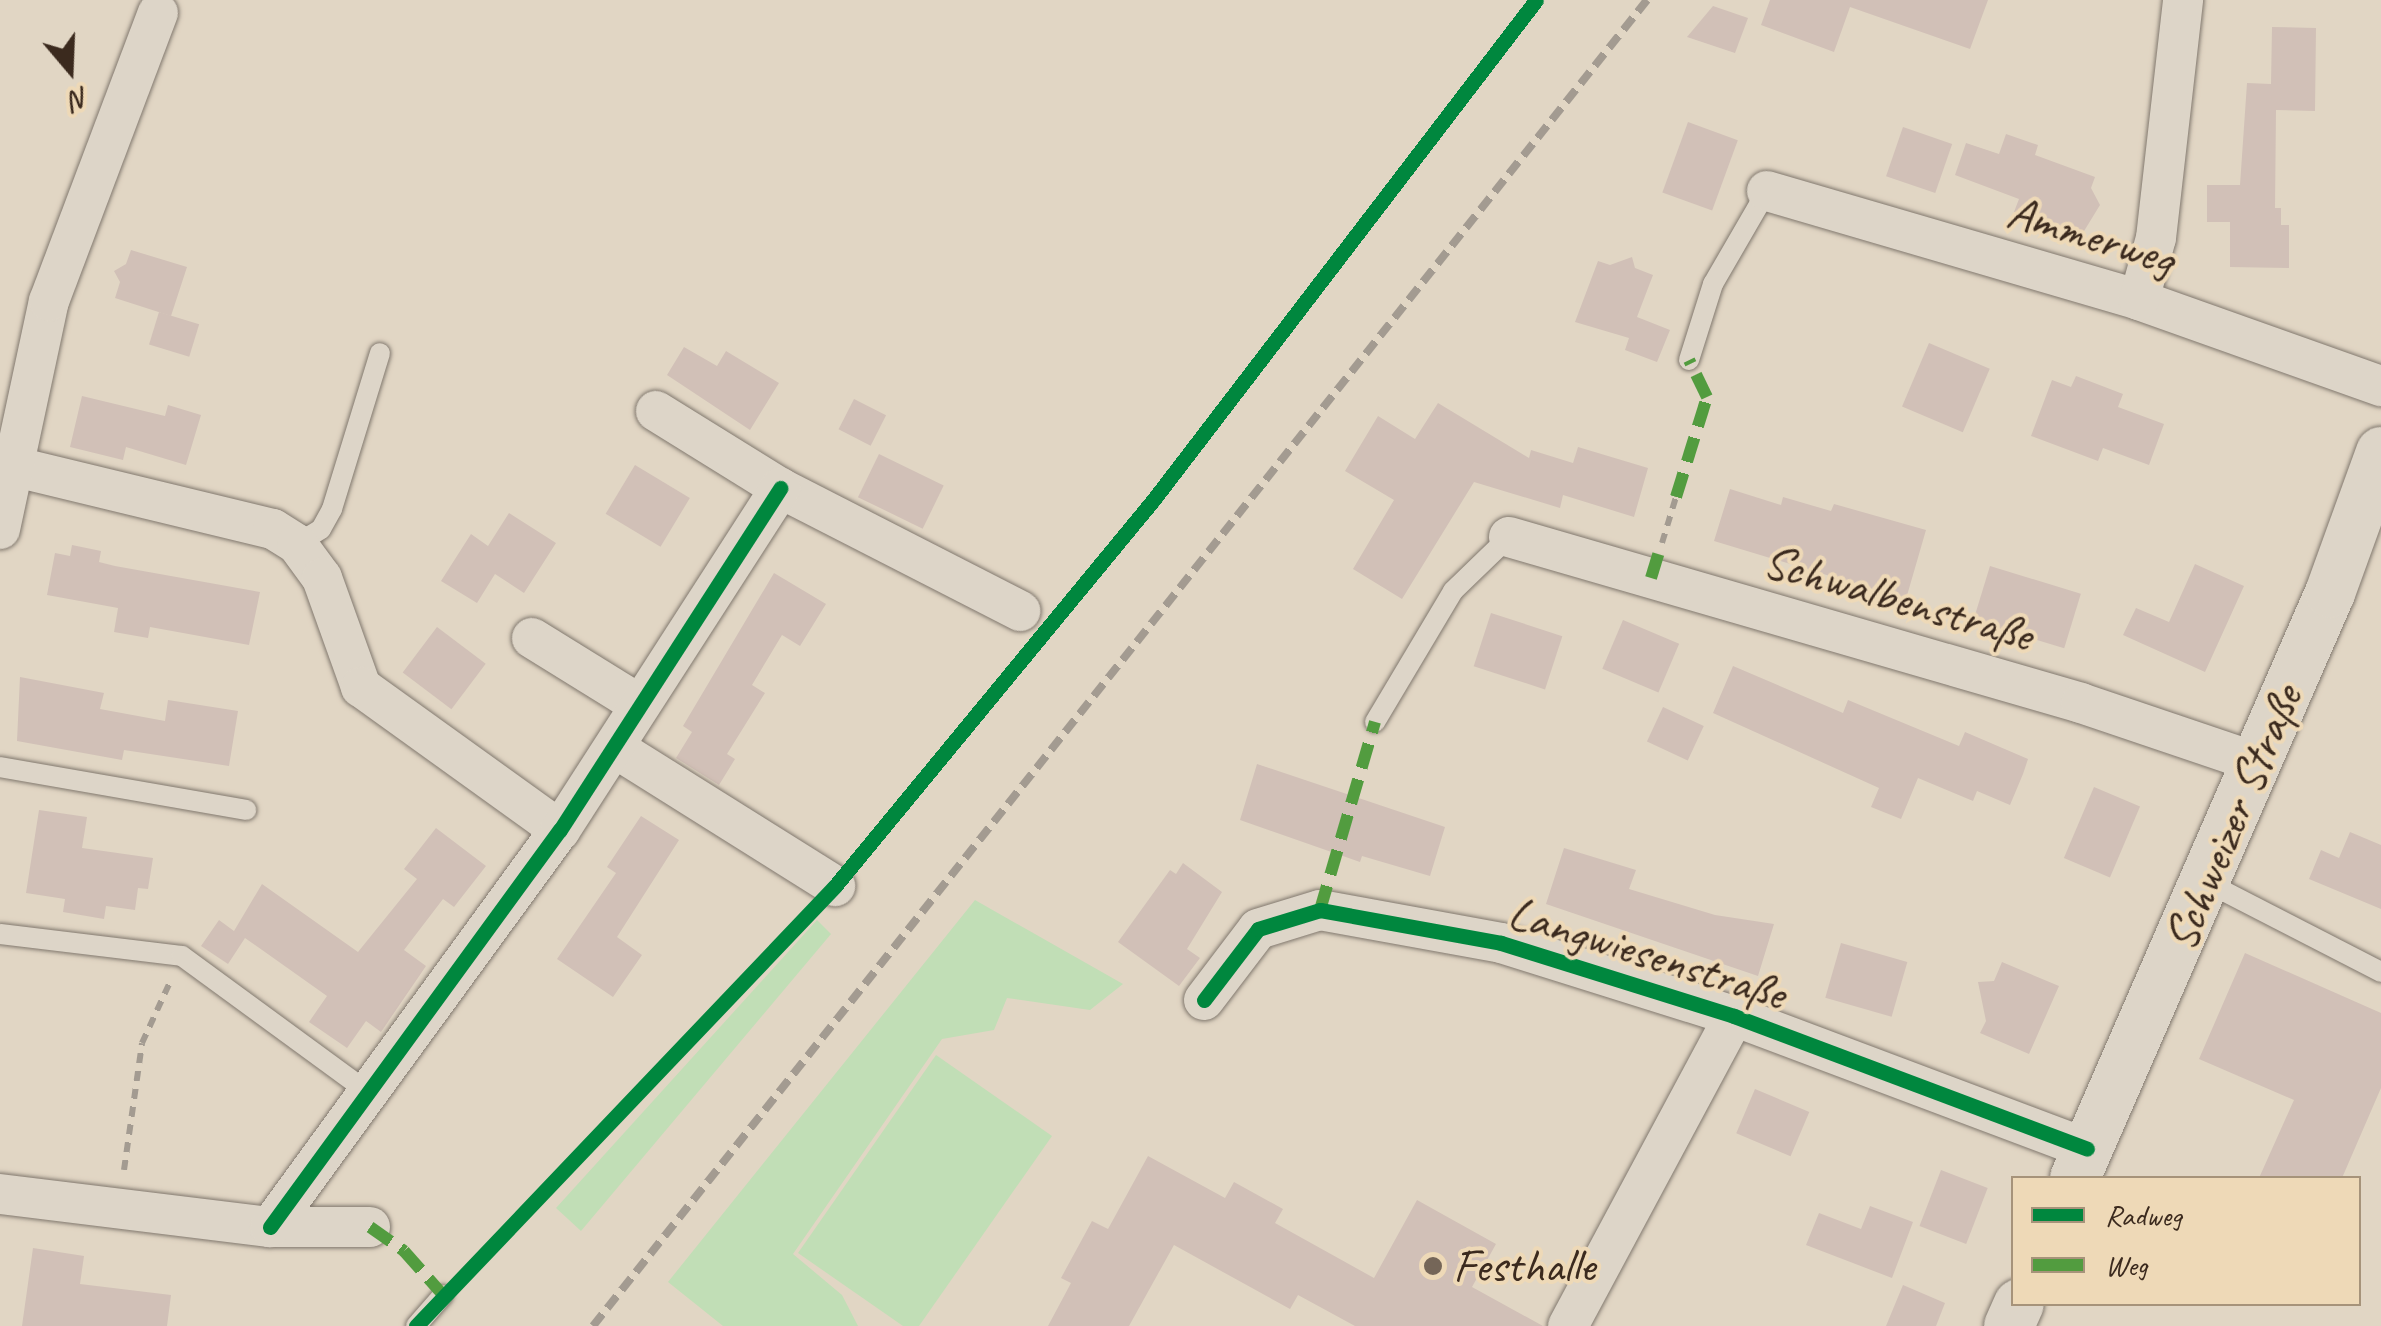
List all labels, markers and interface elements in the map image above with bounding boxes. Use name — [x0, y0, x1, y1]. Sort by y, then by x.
north arrow — [20, 20, 120, 120]
text: N — [66, 79, 94, 118]
street label: Ammerweg — [2001, 183, 2181, 287]
street label: Schwalbenstraße — [1757, 532, 2039, 664]
street label: Schweizer Straße — [2151, 676, 2315, 960]
street label: Langwiesenstraße — [1502, 884, 1792, 1022]
legend — [2011, 1176, 2361, 1306]
text: Radweg — [2105, 1196, 2182, 1234]
place label: Festhalle — [1453, 1237, 1595, 1295]
text: Weg — [2105, 1246, 2147, 1284]
marker: Festhalle — [1422, 1255, 1444, 1277]

